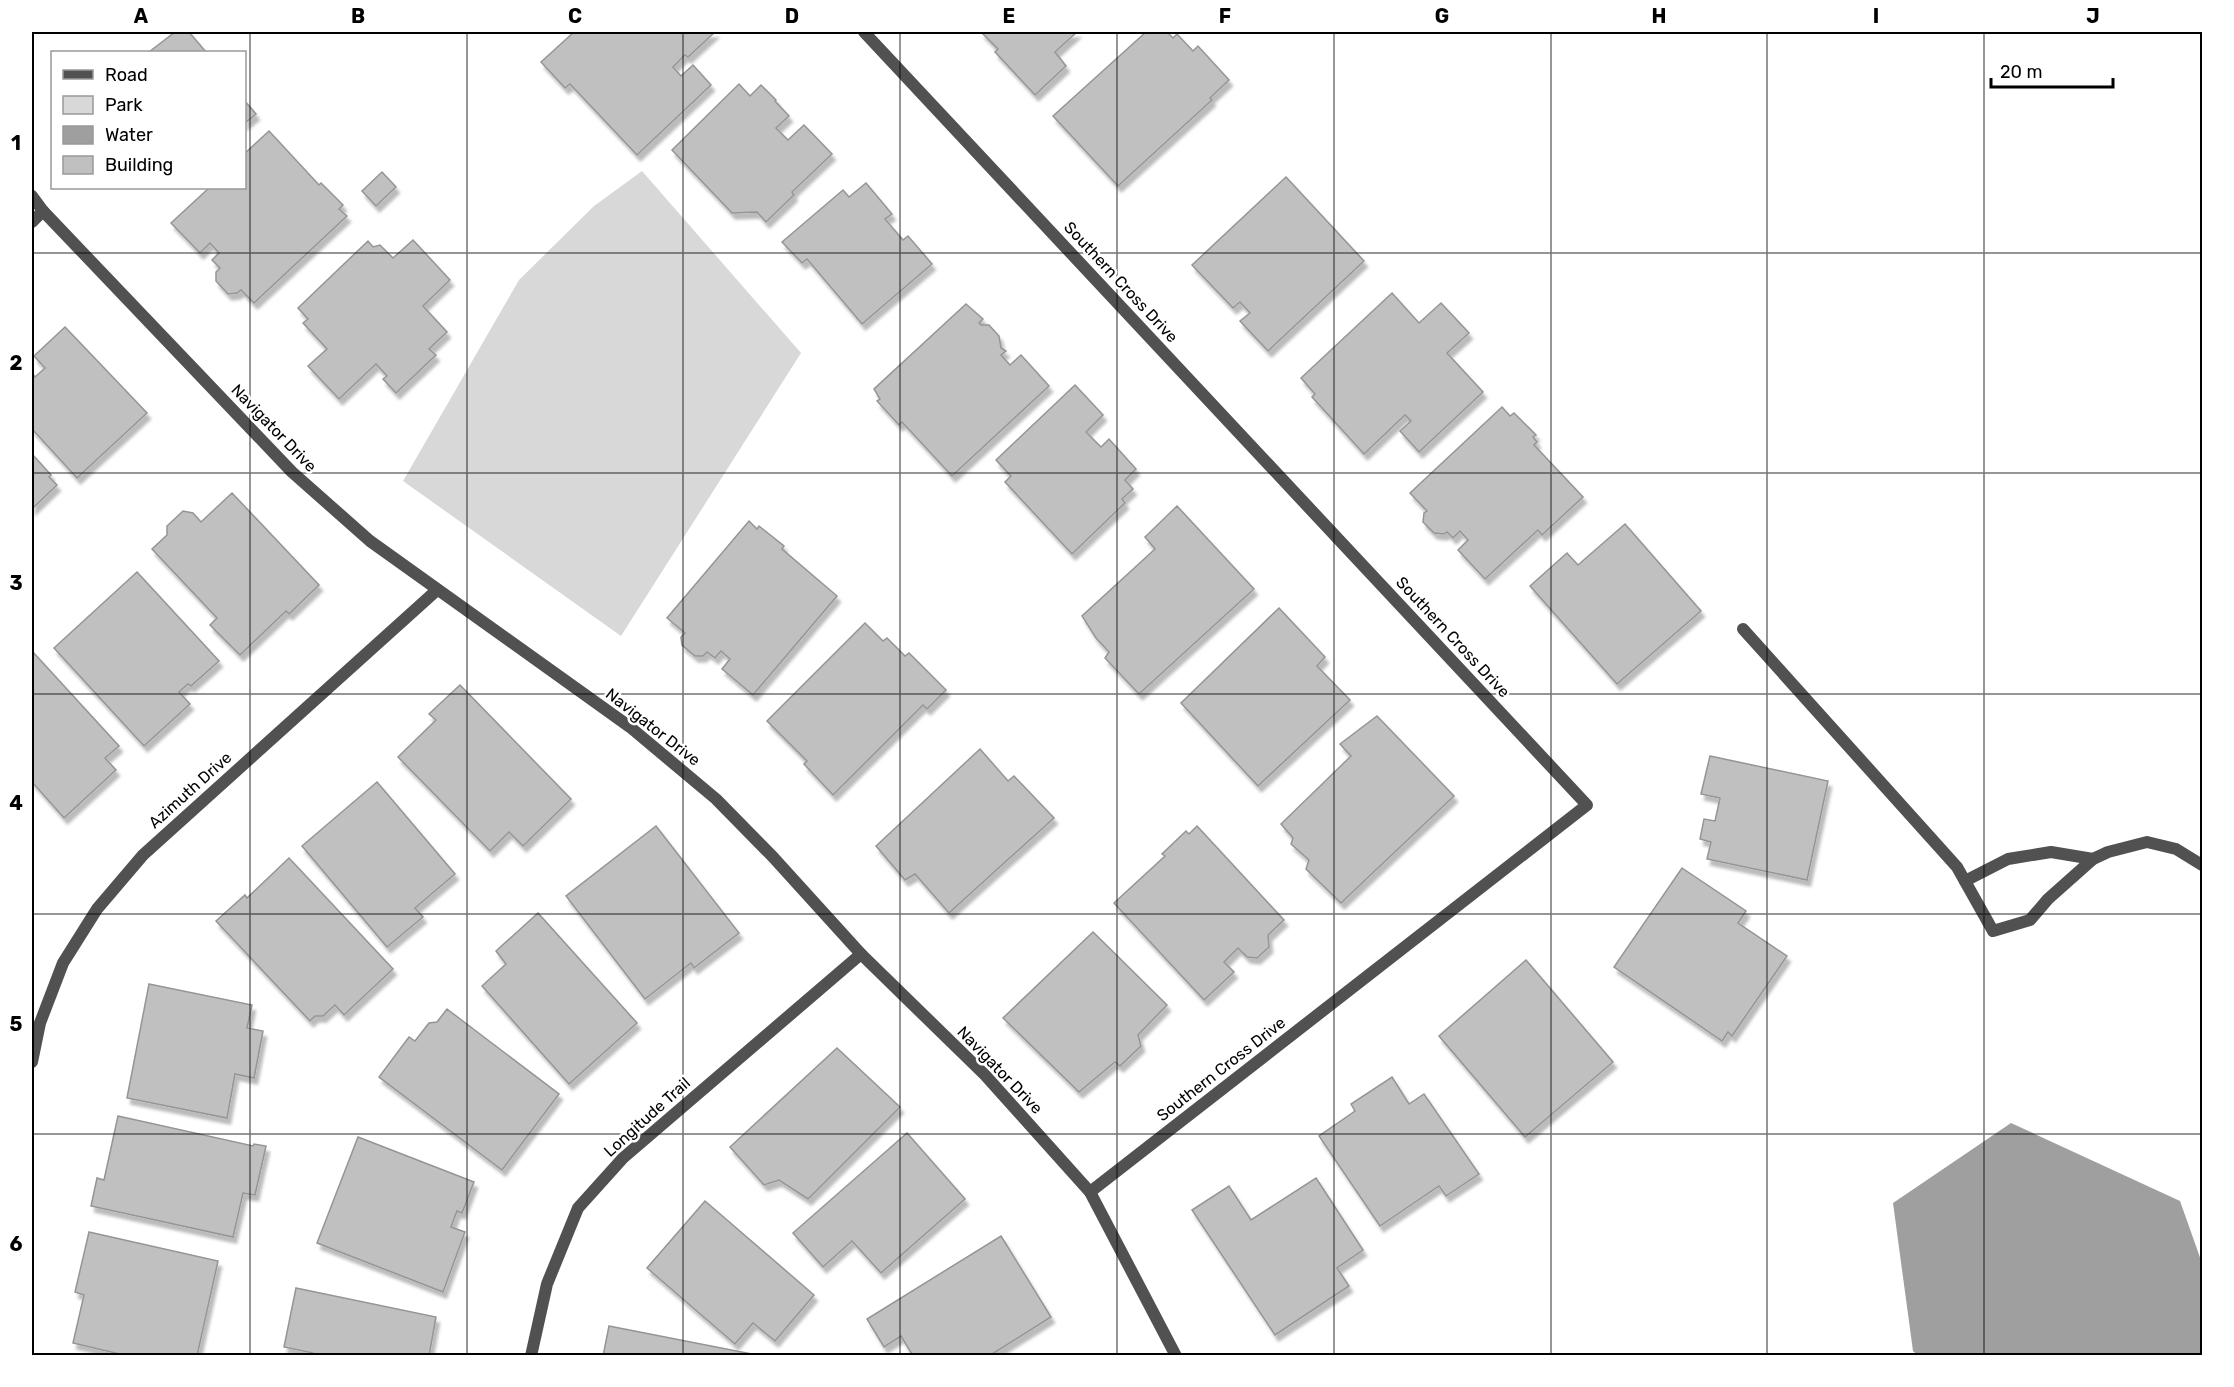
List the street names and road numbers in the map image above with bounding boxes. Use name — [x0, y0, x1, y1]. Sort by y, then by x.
street label: Southern Cross Drive — [1060, 218, 1182, 346]
street label: Navigator Drive — [227, 380, 321, 476]
street label: Southern Cross Drive — [1392, 573, 1514, 701]
street label: Navigator Drive — [602, 684, 704, 770]
street label: Azimuth Drive — [145, 748, 235, 832]
street label: Southern Cross Drive — [1153, 1013, 1289, 1125]
street label: Navigator Drive — [953, 1022, 1047, 1118]
street label: Longitude Trail — [600, 1073, 694, 1161]

